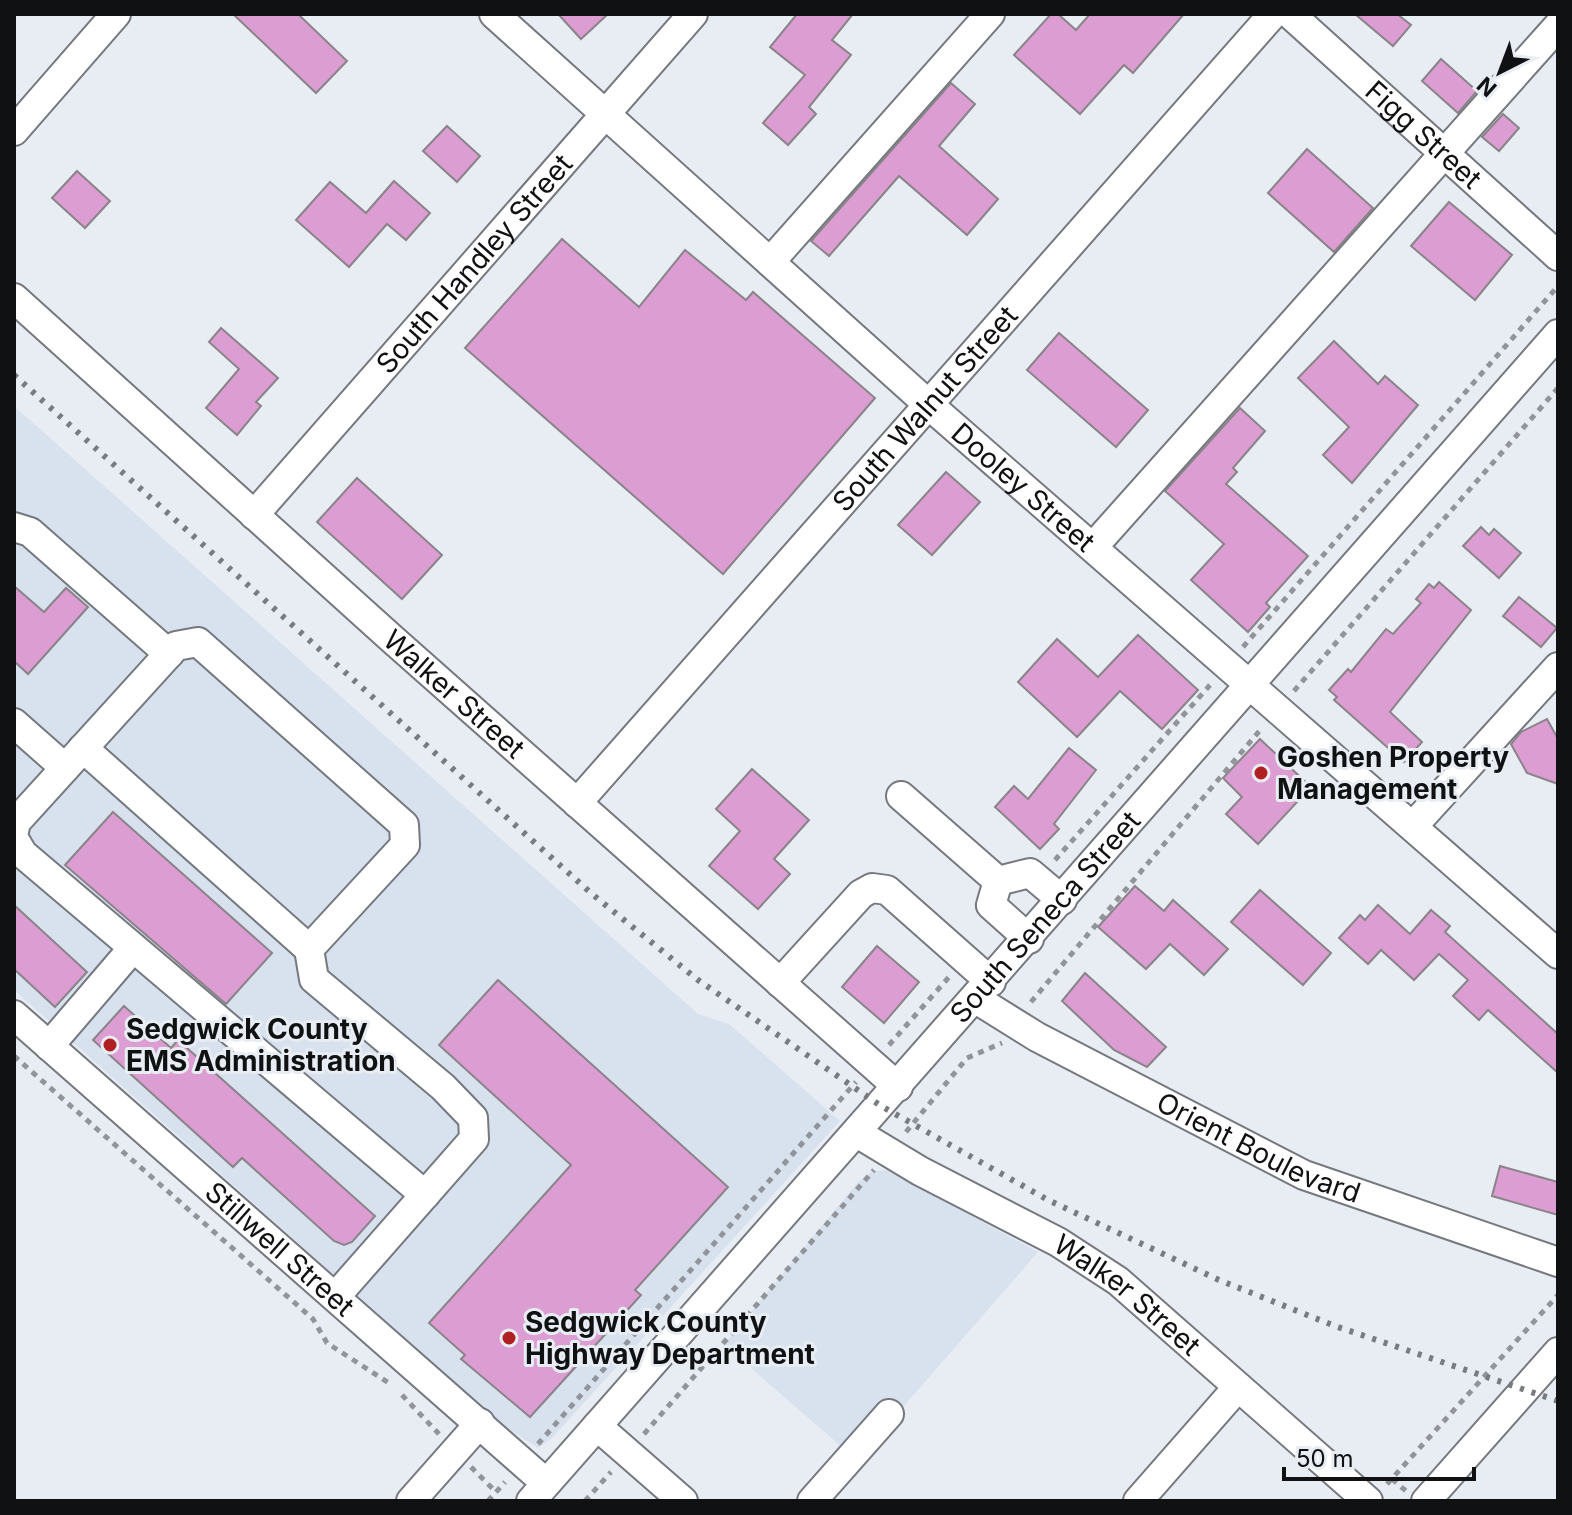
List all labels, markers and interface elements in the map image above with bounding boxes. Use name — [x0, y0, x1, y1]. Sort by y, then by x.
north arrow — [1460, 32, 1540, 112]
text: N — [1472, 72, 1502, 102]
street label: Figg Street — [1359, 74, 1489, 196]
street label: South Handley Street — [369, 147, 579, 380]
street label: South Walnut Street — [825, 299, 1025, 518]
street label: Dooley Street — [945, 416, 1102, 559]
street label: Walker Street — [377, 622, 532, 765]
place label: Goshen Property Management — [1277, 740, 1509, 806]
marker: Goshen Property Management — [1252, 764, 1270, 782]
street label: South Seneca Street — [943, 804, 1147, 1030]
place label: Sedgwick County EMS Administration — [126, 1012, 396, 1078]
marker: Sedgwick County EMS Administration — [101, 1036, 119, 1054]
street label: Orient Boulevard — [1151, 1085, 1365, 1210]
street label: Stillwell Street — [198, 1174, 361, 1323]
street label: Walker Street — [1048, 1227, 1208, 1363]
place label: Sedgwick County Highway Department — [525, 1305, 815, 1371]
marker: Sedgwick County Highway Department — [500, 1329, 518, 1347]
scale bar — [1284, 1431, 1474, 1481]
text: 50 m — [1296, 1444, 1354, 1473]

